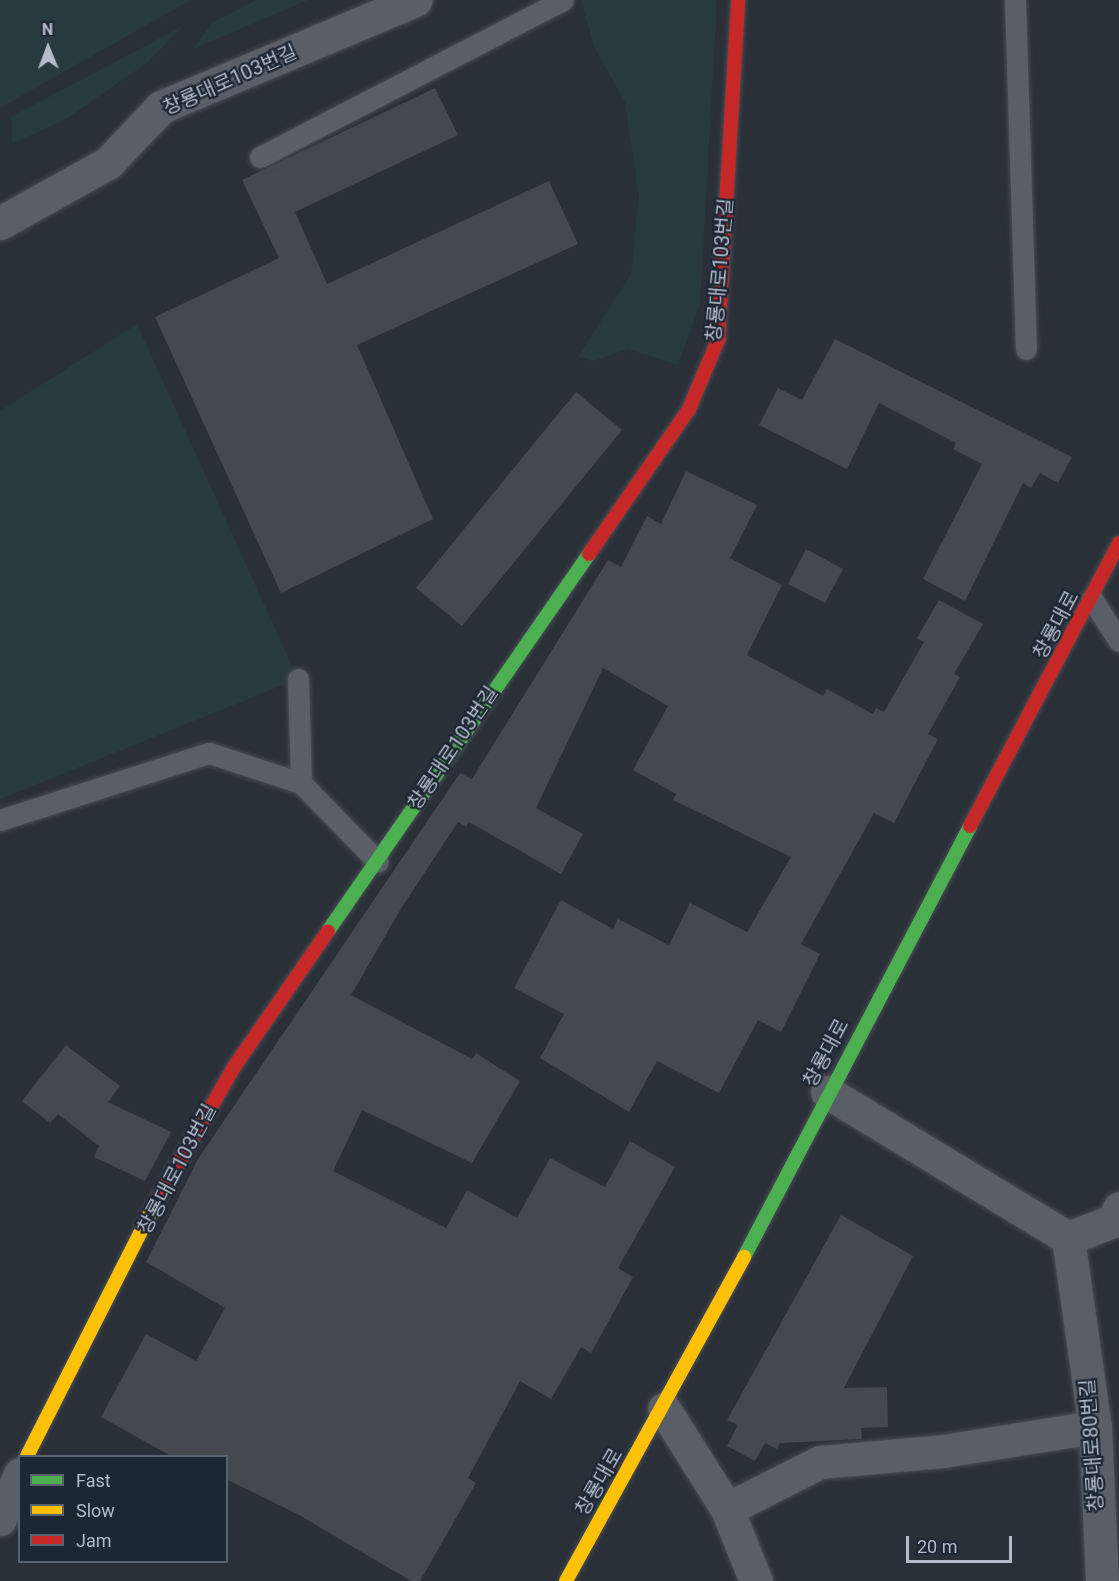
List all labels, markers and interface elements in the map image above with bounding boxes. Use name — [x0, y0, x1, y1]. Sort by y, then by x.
north arrow — [18, 18, 78, 78]
text: N — [42, 20, 53, 39]
street label: 창룡대로103번길 — [159, 40, 301, 120]
street label: 창룡대로103번길 — [702, 197, 738, 343]
street label: 창룡대로 — [1028, 587, 1084, 663]
street label: 창룡대로103번길 — [403, 682, 503, 814]
street label: 창룡대로 — [798, 1015, 854, 1091]
street label: 창룡대로103번길 — [133, 1100, 221, 1238]
street label: 창룡대로80번길 — [1075, 1378, 1109, 1512]
street label: 창룡대로 — [570, 1444, 628, 1520]
legend — [18, 1455, 228, 1563]
text: Fast — [76, 1470, 111, 1491]
text: Slow — [76, 1500, 115, 1521]
scale bar — [909, 1524, 1016, 1562]
text: Jam — [76, 1530, 112, 1551]
text: 20 m — [917, 1536, 957, 1557]

